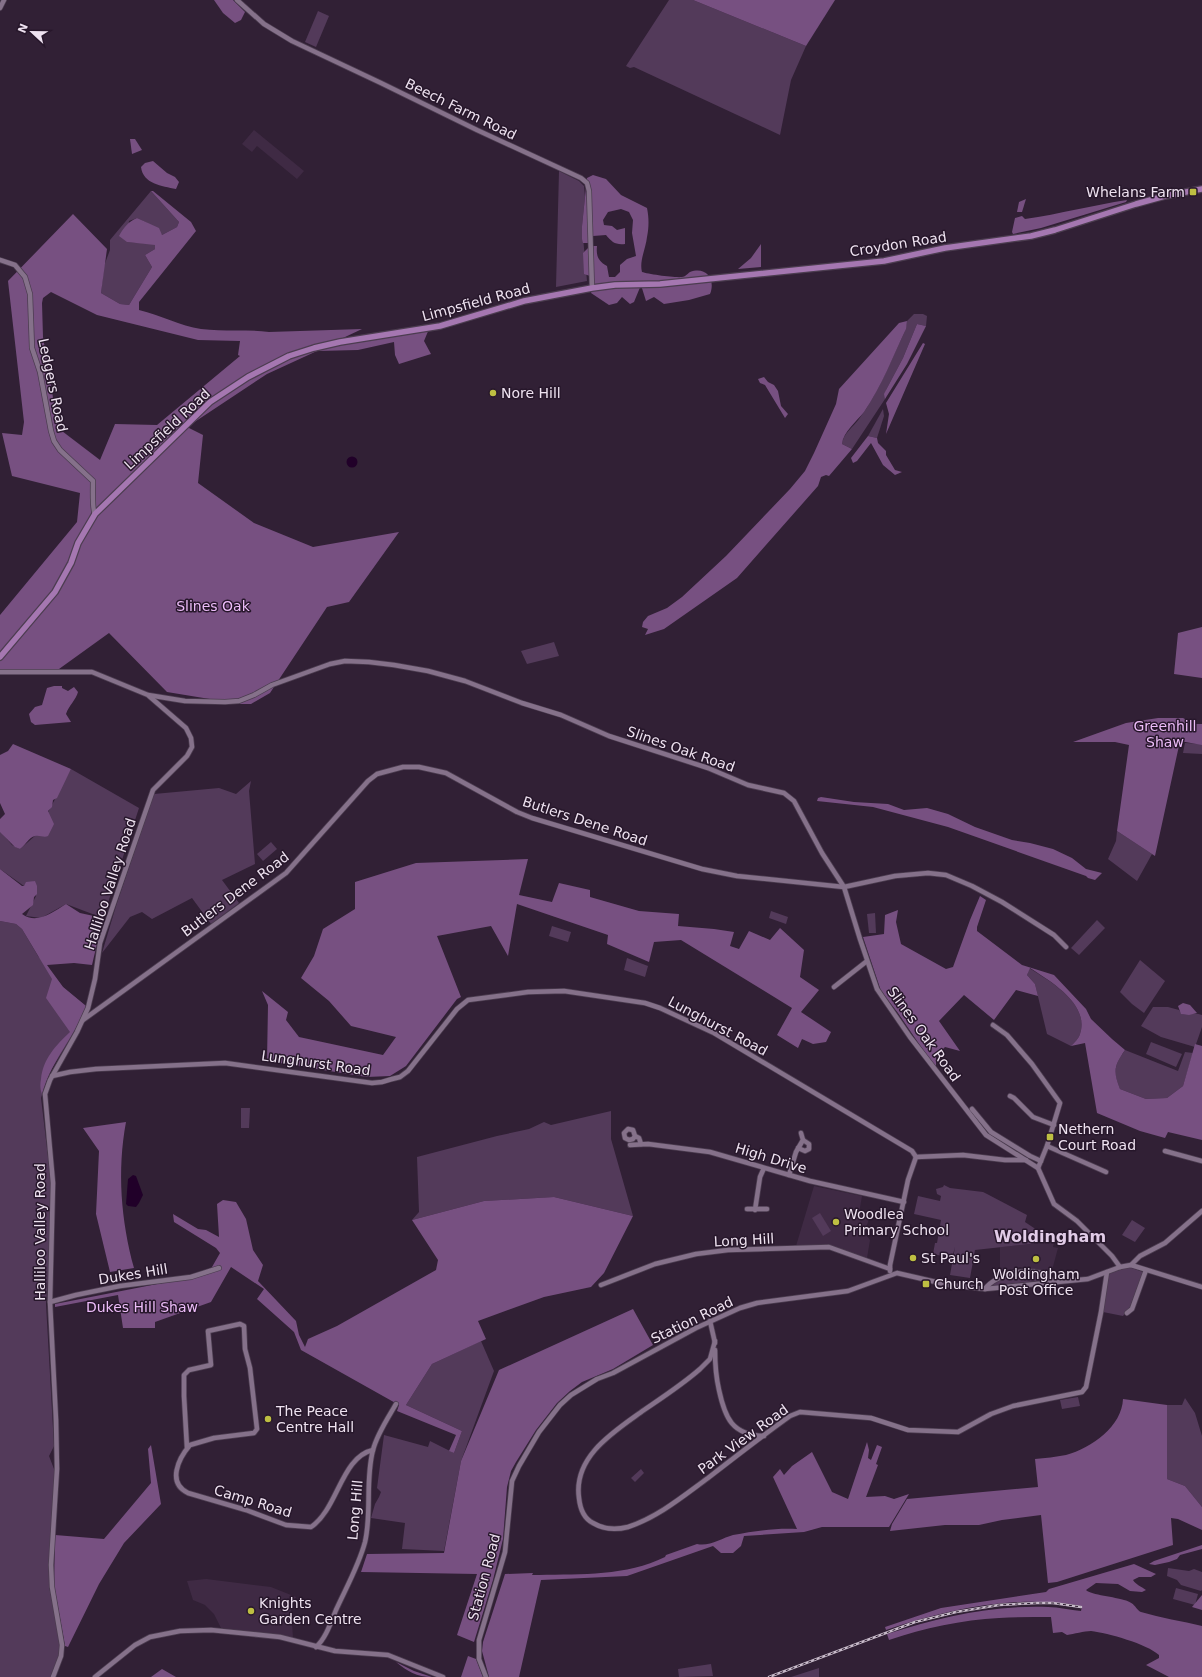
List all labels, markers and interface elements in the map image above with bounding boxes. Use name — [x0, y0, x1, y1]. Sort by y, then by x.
north arrow — [12, 12, 52, 52]
text: N — [15, 22, 31, 35]
street label: Beech Farm Road — [403, 75, 519, 143]
place label: Whelans Farm — [1086, 184, 1185, 200]
marker: Whelans Farm — [1188, 187, 1198, 197]
street label: Croydon Road — [848, 228, 948, 260]
street label: Limpsfield Road — [420, 280, 532, 324]
street label: Ledgers Road — [35, 337, 71, 433]
street label: Limpsfield Road — [121, 385, 213, 473]
place label: Nore Hill — [501, 385, 561, 401]
marker: Nore Hill — [488, 388, 498, 398]
park label: Slines Oak — [176, 598, 251, 614]
park label: Greenhill Shaw — [1134, 718, 1196, 750]
street label: Slines Oak Road — [625, 723, 737, 775]
street label: Butlers Dene Road — [521, 793, 649, 849]
street label: Halliloo Valley Road — [81, 816, 139, 952]
street label: Butlers Dene Road — [178, 848, 292, 940]
street label: Slines Oak Road — [884, 984, 964, 1084]
street label: Lunghurst Road — [666, 993, 770, 1059]
street label: Lunghurst Road — [260, 1047, 372, 1079]
place label: Nethern Court Road — [1058, 1121, 1136, 1153]
marker: Nethern Court Road — [1045, 1132, 1055, 1142]
street label: High Drive — [733, 1140, 809, 1176]
street label: Halliloo Valley Road — [32, 1163, 48, 1301]
place label: Woodlea Primary School — [844, 1206, 949, 1238]
marker: Woodlea Primary School — [831, 1217, 841, 1227]
district label: Woldingham — [994, 1227, 1106, 1246]
street label: Long Hill — [713, 1230, 775, 1250]
place label: St Paul's — [921, 1250, 980, 1266]
marker: St Paul's — [908, 1253, 918, 1263]
marker: Woldingham Post Office — [1031, 1254, 1041, 1264]
street label: Dukes Hill — [97, 1261, 169, 1287]
place label: Woldingham Post Office — [992, 1266, 1080, 1298]
place label: Church — [934, 1276, 984, 1292]
marker: Church — [921, 1279, 931, 1289]
street label: Station Road — [648, 1293, 736, 1347]
park label: Dukes Hill Shaw — [86, 1299, 198, 1315]
street label: Park View Road — [695, 1401, 791, 1477]
place label: The Peace Centre Hall — [275, 1403, 354, 1435]
marker: The Peace Centre Hall — [263, 1414, 273, 1424]
street label: Long Hill — [344, 1479, 366, 1541]
street label: Camp Road — [212, 1482, 294, 1520]
street label: Station Road — [465, 1532, 503, 1622]
place label: Knights Garden Centre — [259, 1595, 362, 1627]
marker: Knights Garden Centre — [246, 1606, 256, 1616]

